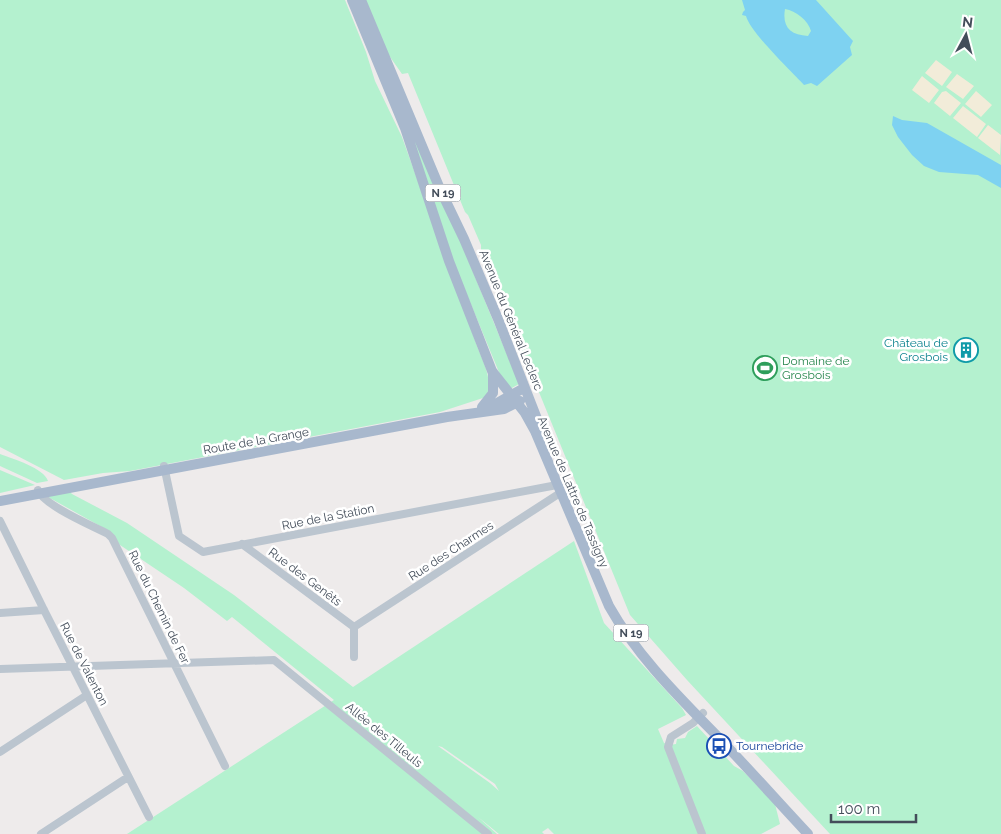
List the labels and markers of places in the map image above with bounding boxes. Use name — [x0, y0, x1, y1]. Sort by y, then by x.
place label: Château de Grosbois — [884, 336, 948, 364]
building icon: Château de Grosbois — [953, 337, 979, 363]
place label: Domaine de Grosbois — [782, 354, 850, 382]
sports icon: Domaine de Grosbois — [752, 355, 778, 381]
bus stop icon: Tournebride — [706, 733, 732, 759]
place label: Tournebride — [736, 739, 803, 753]

